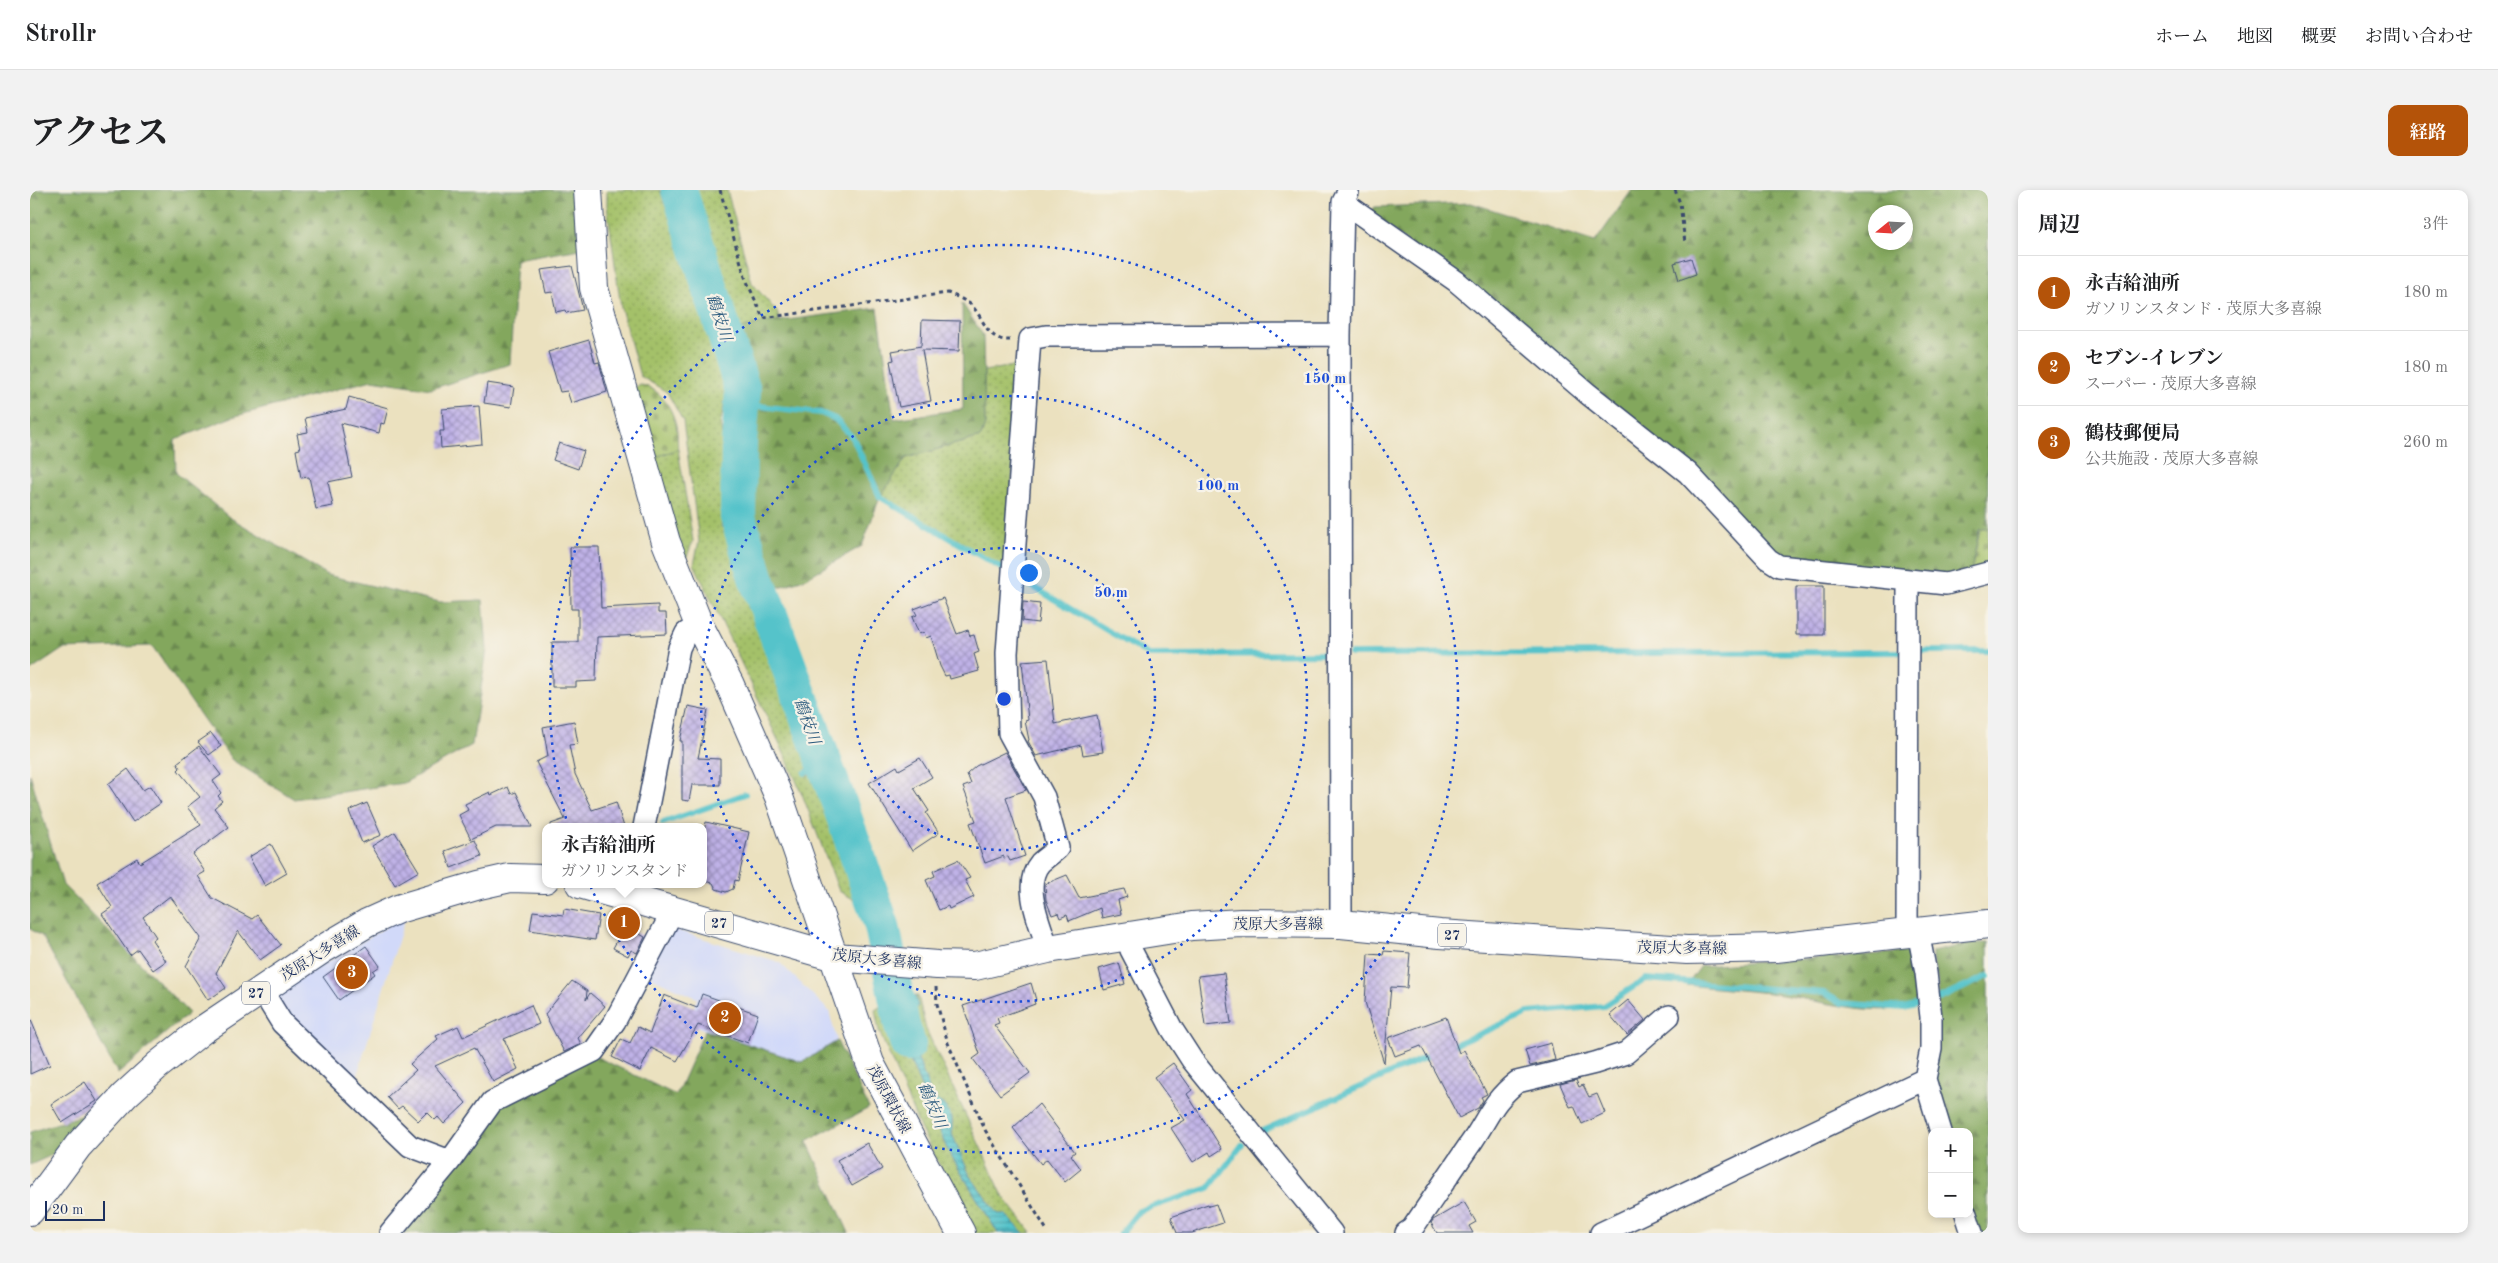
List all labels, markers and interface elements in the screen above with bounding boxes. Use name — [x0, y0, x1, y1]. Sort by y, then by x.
text: Strollr — [25, 23, 96, 47]
text: ホーム — [2155, 28, 2209, 46]
text: 地図 — [2237, 28, 2273, 46]
text: 概要 — [2301, 28, 2337, 46]
text: お問い合わせ — [2365, 28, 2473, 46]
button: 経路 — [2388, 105, 2468, 156]
text: アクセス — [30, 117, 169, 152]
north arrow — [1868, 205, 1913, 250]
text: 周辺 — [2038, 215, 2080, 236]
text: 3件 — [2423, 217, 2448, 233]
text: 永吉給油所 — [2085, 275, 2180, 294]
text: 1 — [2049, 285, 2059, 301]
text: 180 m — [2403, 285, 2448, 301]
water label: 鶴枝川 — [703, 292, 736, 345]
text: ガソリンスタンド · 茂原大多喜線 — [2085, 302, 2322, 318]
text: セブン-イレブン — [2085, 350, 2224, 369]
text: 2 — [2049, 360, 2059, 376]
text: 180 m — [2403, 360, 2448, 376]
text: 150 m — [1304, 372, 1346, 387]
text: スーパー · 茂原大多喜線 — [2085, 377, 2257, 393]
text: 鶴枝郵便局 — [2085, 425, 2180, 444]
text: 3 — [2049, 435, 2059, 451]
text: 260 m — [2403, 435, 2448, 451]
text: 公共施設 · 茂原大多喜線 — [2085, 452, 2258, 468]
text: 100 m — [1197, 479, 1239, 494]
your location — [1016, 560, 1042, 586]
text: 50 m — [1094, 586, 1128, 601]
centre of rings — [995, 690, 1013, 708]
water label: 鶴枝川 — [790, 696, 824, 749]
popup — [542, 823, 707, 888]
text: 永吉給油所 — [561, 837, 656, 856]
text: ガソリンスタンド — [561, 864, 688, 880]
pin: 1 — [608, 904, 640, 942]
road number: 27 — [705, 911, 733, 934]
street label: 茂原大多喜線 — [1233, 916, 1323, 933]
street label: 茂原大多喜線 — [278, 922, 363, 984]
road number: 27 — [1438, 924, 1466, 946]
street label: 茂原大多喜線 — [1637, 939, 1727, 958]
street label: 茂原大多喜線 — [831, 946, 923, 973]
pin: 3 — [336, 954, 368, 992]
road number: 27 — [242, 981, 270, 1004]
pin: 2 — [709, 999, 741, 1037]
street label: 茂原環状線 — [863, 1062, 914, 1136]
water label: 鶴枝川 — [914, 1080, 951, 1133]
map controls — [1928, 1128, 1973, 1218]
button: + — [1928, 1128, 1973, 1173]
button: − — [1928, 1173, 1973, 1218]
scale bar — [45, 1198, 105, 1221]
text: 20 m — [52, 1203, 83, 1217]

